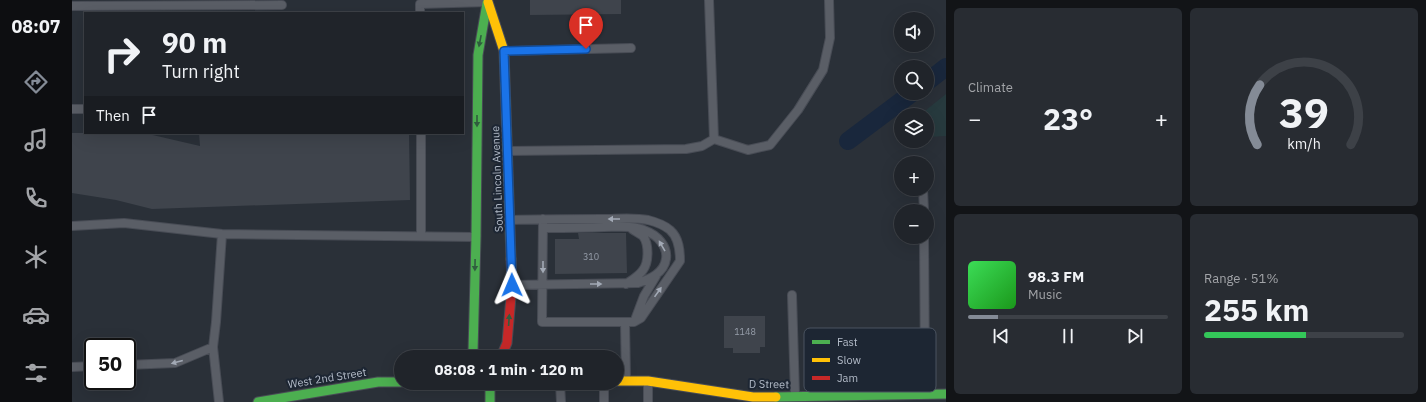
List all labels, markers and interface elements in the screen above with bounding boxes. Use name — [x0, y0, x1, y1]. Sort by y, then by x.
pin — [569, 8, 603, 49]
map controls — [894, 12, 934, 244]
button: sound — [894, 12, 934, 52]
icon: arrive — [575, 14, 597, 36]
text: 08:07 — [11, 15, 61, 38]
text: 90 m — [162, 24, 227, 61]
icon: right — [96, 28, 148, 80]
one-way arrow — [477, 34, 483, 47]
text: Turn right — [162, 60, 240, 83]
button: search — [894, 60, 934, 100]
icon: directions — [22, 68, 50, 96]
text: Climate — [968, 79, 1013, 96]
text: 39 — [1279, 85, 1329, 139]
text: 23° — [1043, 99, 1093, 138]
icon: arrive — [138, 104, 160, 126]
text: − — [968, 104, 981, 133]
text: + — [1155, 104, 1168, 133]
text: Then — [96, 106, 130, 125]
button: layers — [894, 108, 934, 148]
one-way arrow — [474, 115, 480, 128]
icon: music — [22, 126, 50, 154]
street label: South Lincoln Avenue — [488, 126, 506, 232]
text: km/h — [1287, 134, 1321, 153]
button: + — [894, 156, 934, 196]
icon: phone — [22, 184, 50, 212]
button: − — [894, 204, 934, 244]
one-way arrow — [607, 216, 620, 222]
one-way arrow — [659, 240, 665, 252]
icon: climate — [22, 243, 50, 271]
house number: 310 — [583, 251, 599, 262]
one-way arrow — [472, 259, 479, 271]
one-way arrow — [540, 261, 546, 274]
position arrow — [491, 264, 533, 306]
text: 98.3 FM — [1028, 267, 1084, 286]
text: Range · 51% — [1204, 270, 1278, 287]
one-way arrow — [590, 281, 603, 287]
text: Music — [1028, 286, 1062, 303]
one-way arrow — [654, 287, 662, 297]
text: 255 km — [1204, 290, 1309, 329]
icon: car — [22, 301, 50, 329]
one-way arrow — [506, 314, 513, 326]
icon: previous — [990, 325, 1012, 347]
icon: pause — [1057, 325, 1079, 347]
icon: next — [1124, 325, 1146, 347]
house number: 1148 — [734, 326, 756, 337]
legend — [804, 328, 936, 392]
text: Fast — [837, 335, 858, 349]
speed limit sign: 50 — [84, 338, 136, 390]
text: Slow — [837, 353, 861, 367]
icon: filters — [22, 359, 50, 387]
one-way arrow — [170, 359, 183, 365]
text: 08:08 · 1 min · 120 m — [435, 360, 583, 379]
street label: West 2nd Street — [287, 365, 367, 391]
text: Jam — [837, 371, 858, 385]
street label: D Street — [749, 377, 789, 391]

